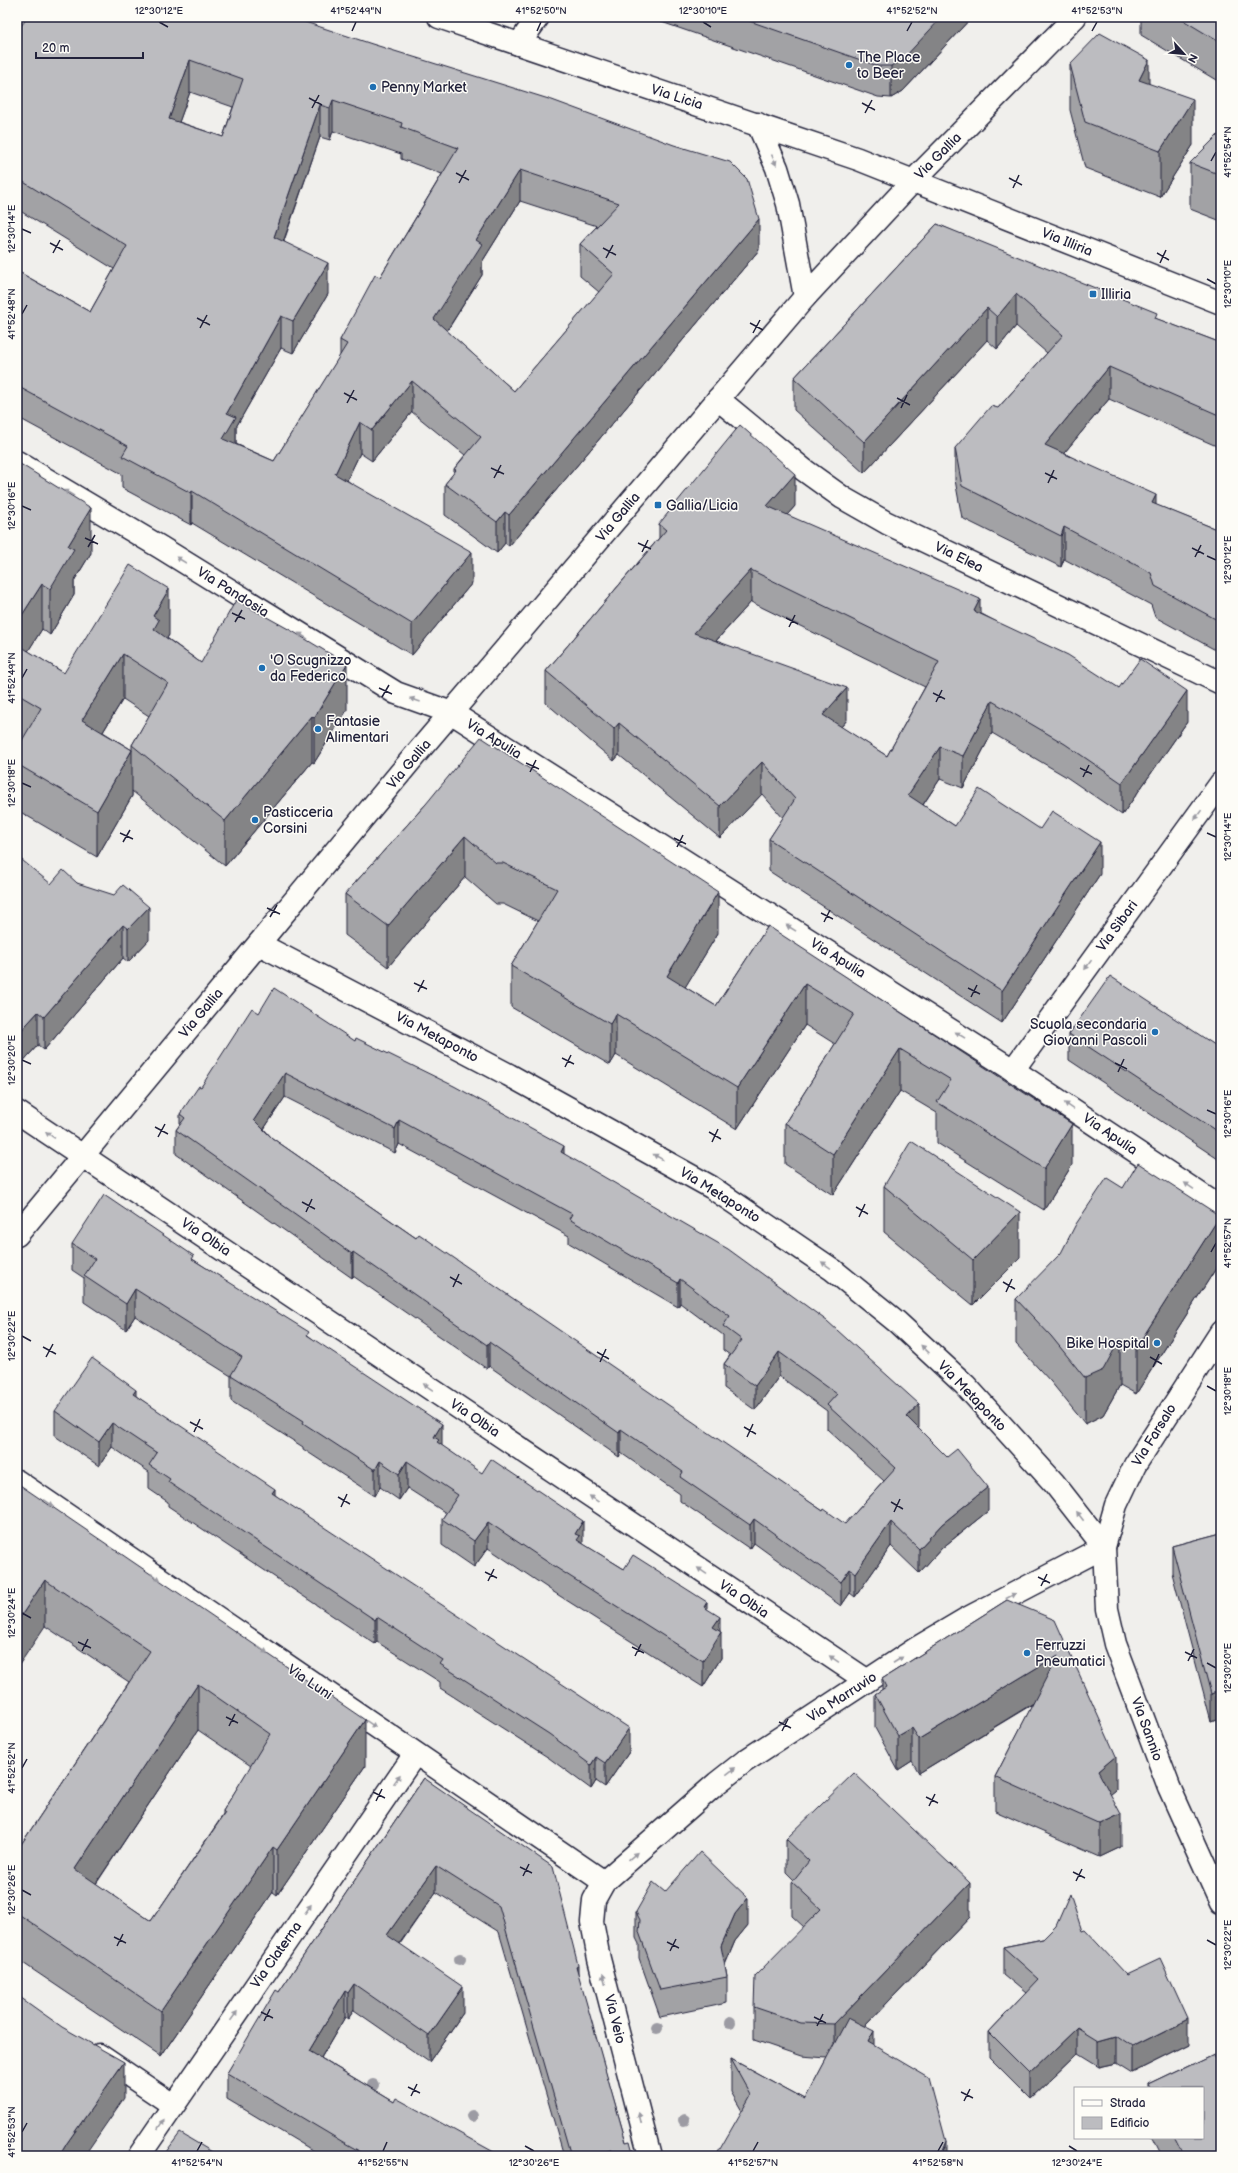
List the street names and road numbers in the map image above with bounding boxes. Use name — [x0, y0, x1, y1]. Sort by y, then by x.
street label: Via Licia — [649, 81, 705, 113]
street label: Via Gallia — [911, 129, 965, 183]
street label: Via Illiria — [1039, 224, 1095, 260]
street label: Via Gallia — [592, 489, 644, 545]
street label: Via Elea — [932, 538, 986, 576]
street label: Via Pandosia — [194, 563, 272, 621]
street label: Via Apulia — [463, 715, 525, 763]
street label: Via Gallia — [383, 736, 435, 792]
street label: Via Sibari — [1093, 897, 1141, 955]
street label: Via Apulia — [807, 934, 869, 982]
street label: Via Gallia — [175, 985, 227, 1041]
street label: Via Metaponto — [393, 1008, 481, 1066]
street label: Via Apulia — [1079, 1110, 1141, 1159]
street label: Via Metaponto — [677, 1164, 763, 1227]
street label: Via Olbia — [178, 1214, 234, 1260]
street label: Via Metaponto — [934, 1357, 1010, 1435]
street label: Via Olbia — [447, 1395, 503, 1441]
street label: Via Farsalo — [1128, 1401, 1180, 1469]
street label: Via Olbia — [716, 1576, 772, 1622]
street label: Via Luni — [284, 1661, 336, 1703]
street label: Via Marruvio — [804, 1668, 880, 1726]
street label: Via Sannio — [1128, 1695, 1166, 1763]
street label: Via Claterna — [247, 1918, 305, 1992]
street label: Via Veio — [601, 1993, 629, 2046]

